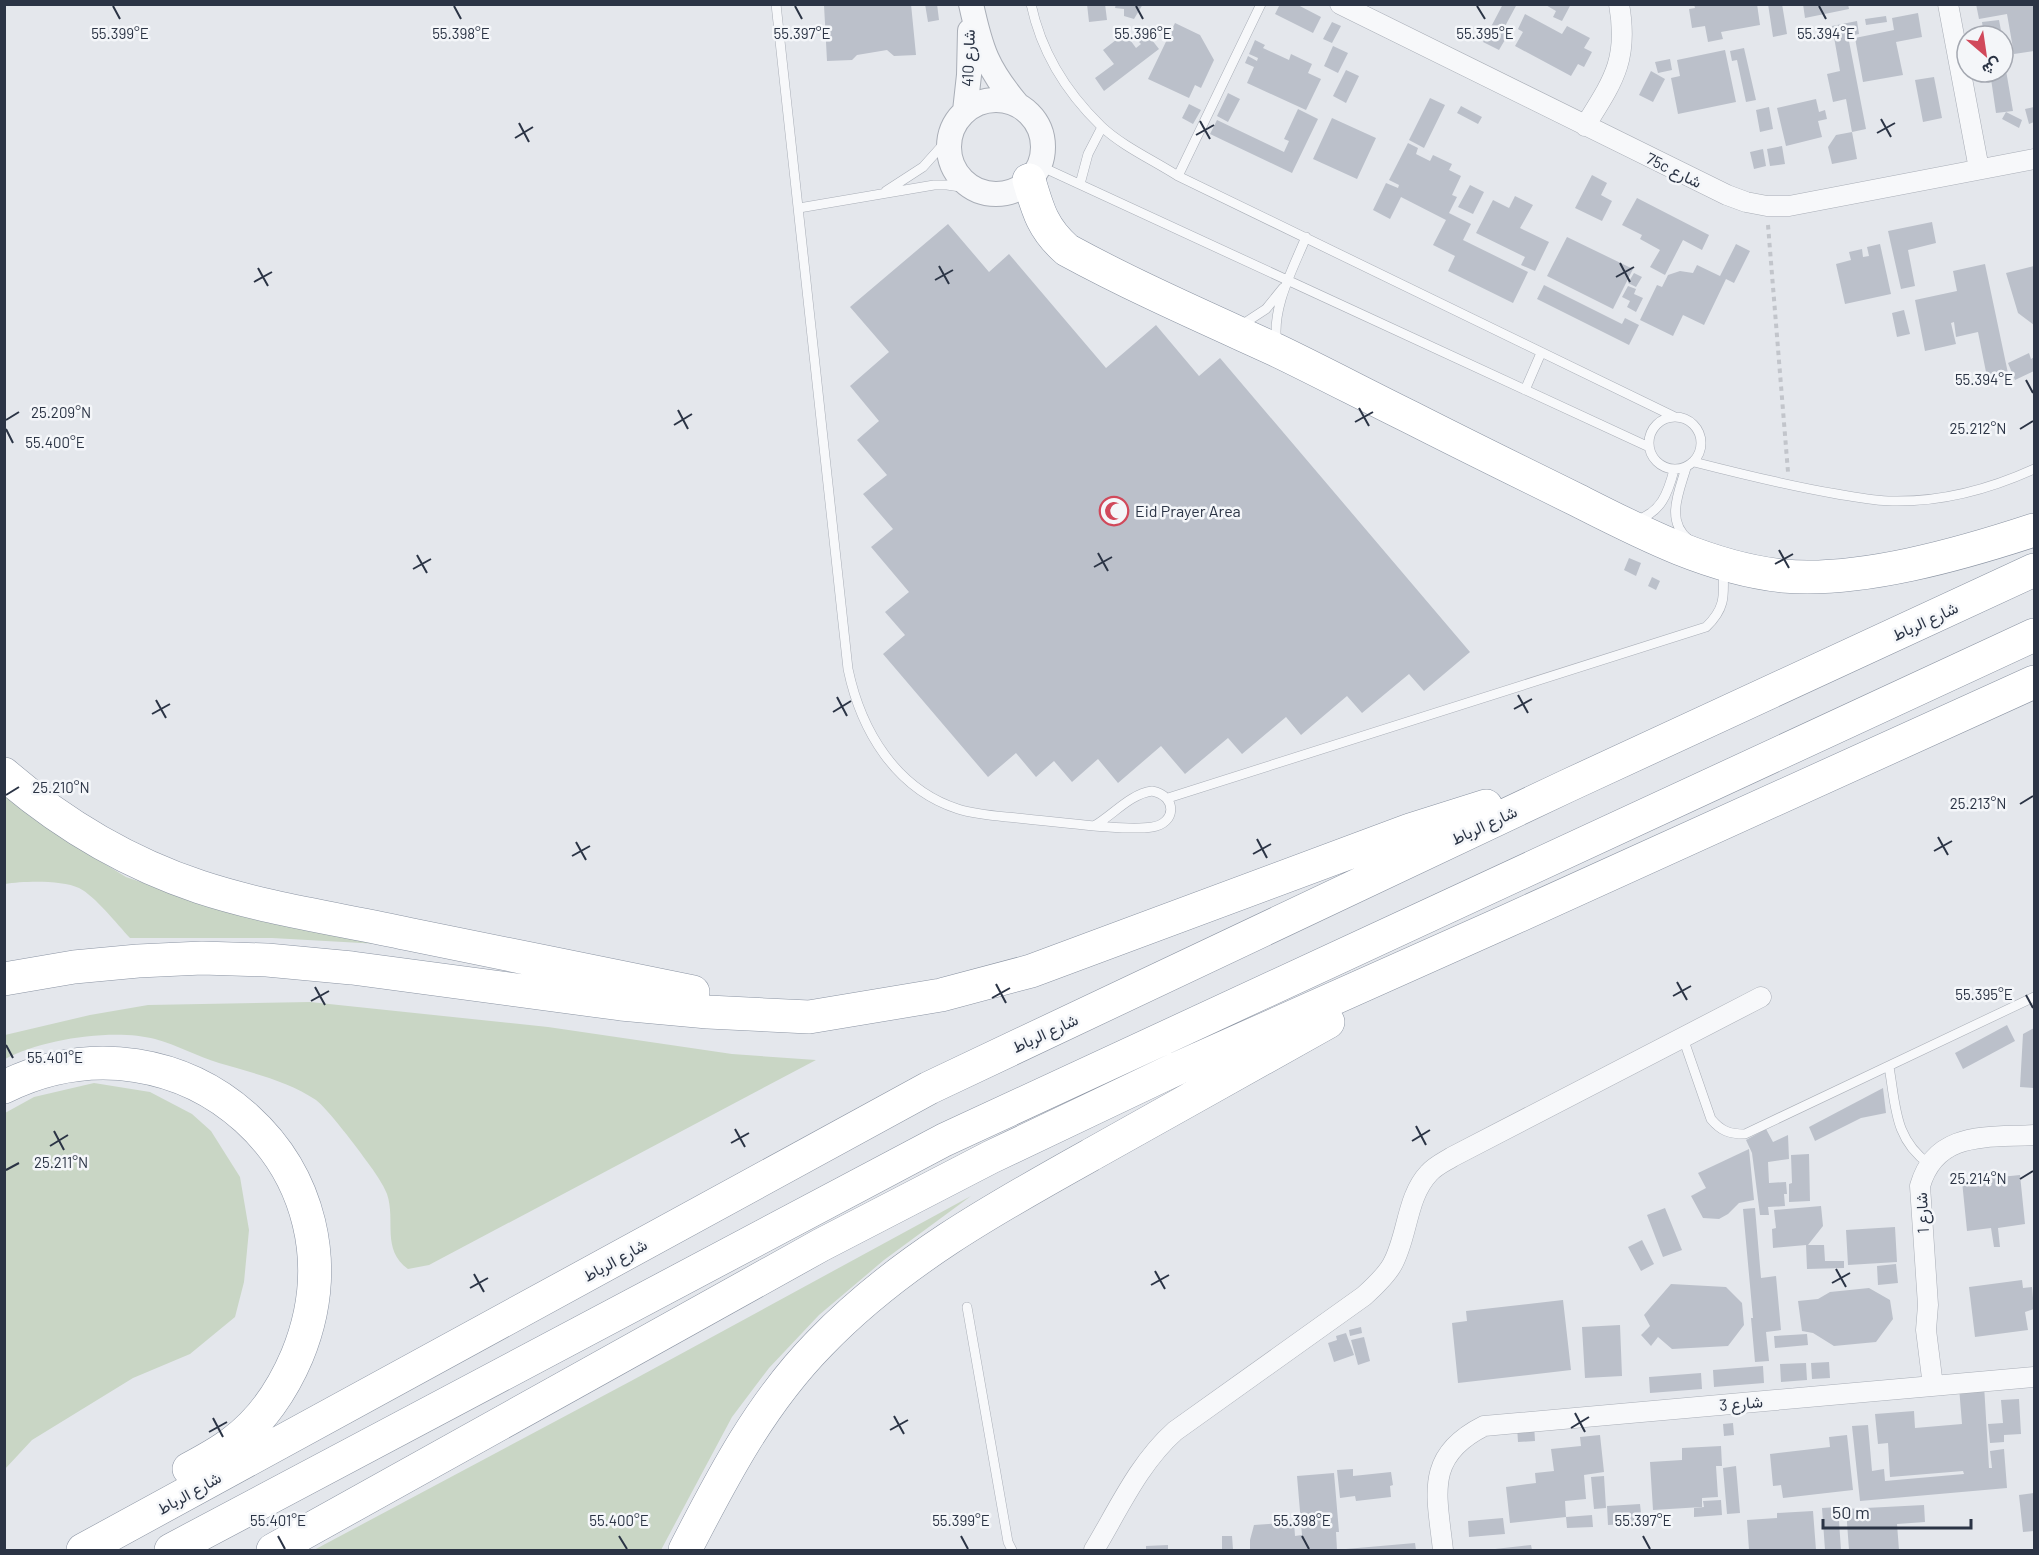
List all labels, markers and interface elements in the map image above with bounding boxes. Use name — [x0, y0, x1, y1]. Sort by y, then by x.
text: 55.399°E — [91, 24, 149, 42]
text: 55.398°E — [432, 24, 490, 42]
text: 55.397°E — [773, 24, 831, 42]
text: 55.396°E — [1114, 24, 1172, 42]
text: 55.395°E — [1456, 24, 1514, 42]
text: 55.394°E — [1797, 24, 1855, 42]
north arrow — [1955, 24, 2015, 84]
street label: شارع 410 — [957, 29, 981, 87]
text: ش — [1979, 54, 2006, 81]
street label: 75c شارع — [1642, 148, 1705, 194]
text: 55.394°E — [1955, 370, 2013, 388]
text: 25.209°N — [31, 403, 91, 421]
text: 25.212°N — [1950, 419, 2006, 437]
text: 55.400°E — [25, 433, 85, 451]
mosque icon: Eid Prayer Area — [1098, 495, 1130, 527]
place label: Eid Prayer Area — [1135, 501, 1241, 520]
street label: شارع الرباط — [1889, 597, 1962, 647]
text: 25.210°N — [32, 778, 90, 796]
text: 25.213°N — [1950, 794, 2006, 812]
street label: شارع الرباط — [1448, 801, 1521, 851]
text: 55.395°E — [1955, 985, 2013, 1003]
street label: شارع الرباط — [1009, 1009, 1082, 1059]
text: 55.401°E — [27, 1048, 83, 1066]
text: 25.211°N — [34, 1153, 88, 1171]
text: 25.214°N — [1949, 1169, 2007, 1187]
street label: شارع 1 — [1911, 1192, 1935, 1234]
street label: شارع الرباط — [579, 1234, 652, 1288]
street label: شارع 3 — [1718, 1391, 1764, 1417]
street label: شارع الرباط — [153, 1467, 226, 1521]
scale bar — [1823, 1492, 1972, 1530]
text: 50 m — [1832, 1501, 1870, 1523]
text: 55.401°E — [250, 1511, 306, 1529]
text: 55.400°E — [589, 1511, 649, 1529]
text: 55.399°E — [932, 1511, 990, 1529]
text: 55.398°E — [1273, 1511, 1331, 1529]
text: 55.397°E — [1614, 1511, 1672, 1529]

